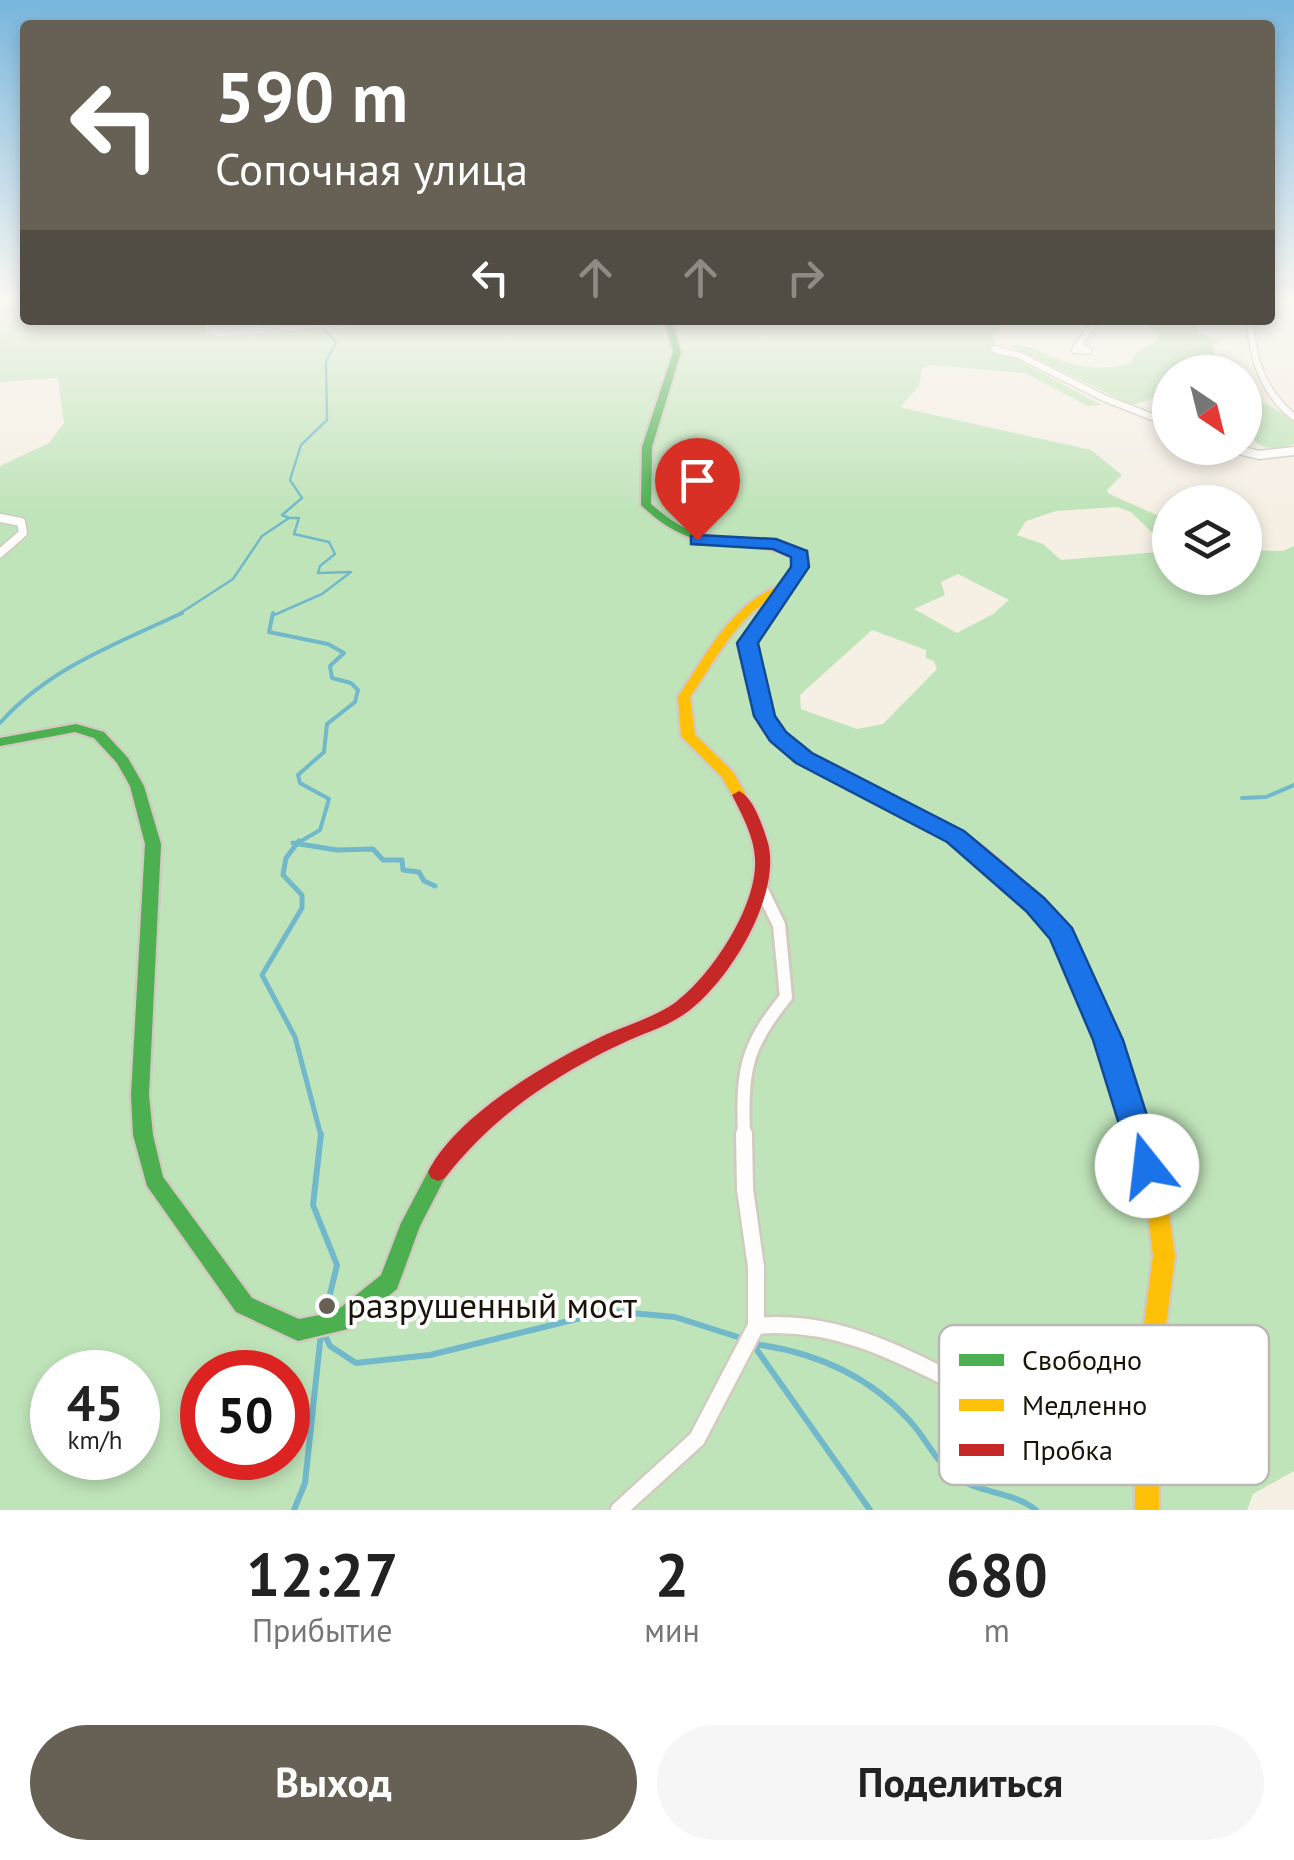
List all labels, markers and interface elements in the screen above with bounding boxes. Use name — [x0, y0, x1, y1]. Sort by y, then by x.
text: 590 m — [215, 51, 408, 141]
icon: left — [50, 60, 180, 190]
text: Сопочная улица — [215, 139, 528, 197]
icon: left — [463, 250, 518, 305]
icon: ahead — [568, 250, 623, 305]
icon: ahead — [673, 250, 728, 305]
icon: right — [778, 250, 833, 305]
north arrow — [1152, 355, 1262, 465]
map controls — [1152, 355, 1262, 595]
pin — [655, 438, 740, 541]
icon: arrive — [670, 453, 725, 508]
button: layers — [1152, 485, 1262, 595]
position arrow — [1095, 1114, 1199, 1218]
place label: разрушенный мост — [347, 1282, 637, 1328]
marker: разрушенный мост — [316, 1295, 338, 1317]
legend — [939, 1325, 1269, 1485]
text: Свободно — [1022, 1341, 1142, 1378]
speed limit sign: 50 — [180, 1350, 310, 1480]
text: 45 — [67, 1370, 123, 1435]
text: Медленно — [1022, 1386, 1147, 1423]
text: km/h — [68, 1424, 122, 1456]
text: Пробка — [1022, 1431, 1113, 1468]
text: 12:27 — [246, 1535, 398, 1613]
text: 2 — [655, 1535, 689, 1613]
text: 680 — [946, 1535, 1048, 1613]
text: Прибытие — [252, 1609, 392, 1651]
text: мин — [644, 1609, 700, 1651]
text: m — [984, 1609, 1010, 1651]
button: Выход — [30, 1725, 637, 1840]
button: Поделиться — [657, 1725, 1264, 1840]

